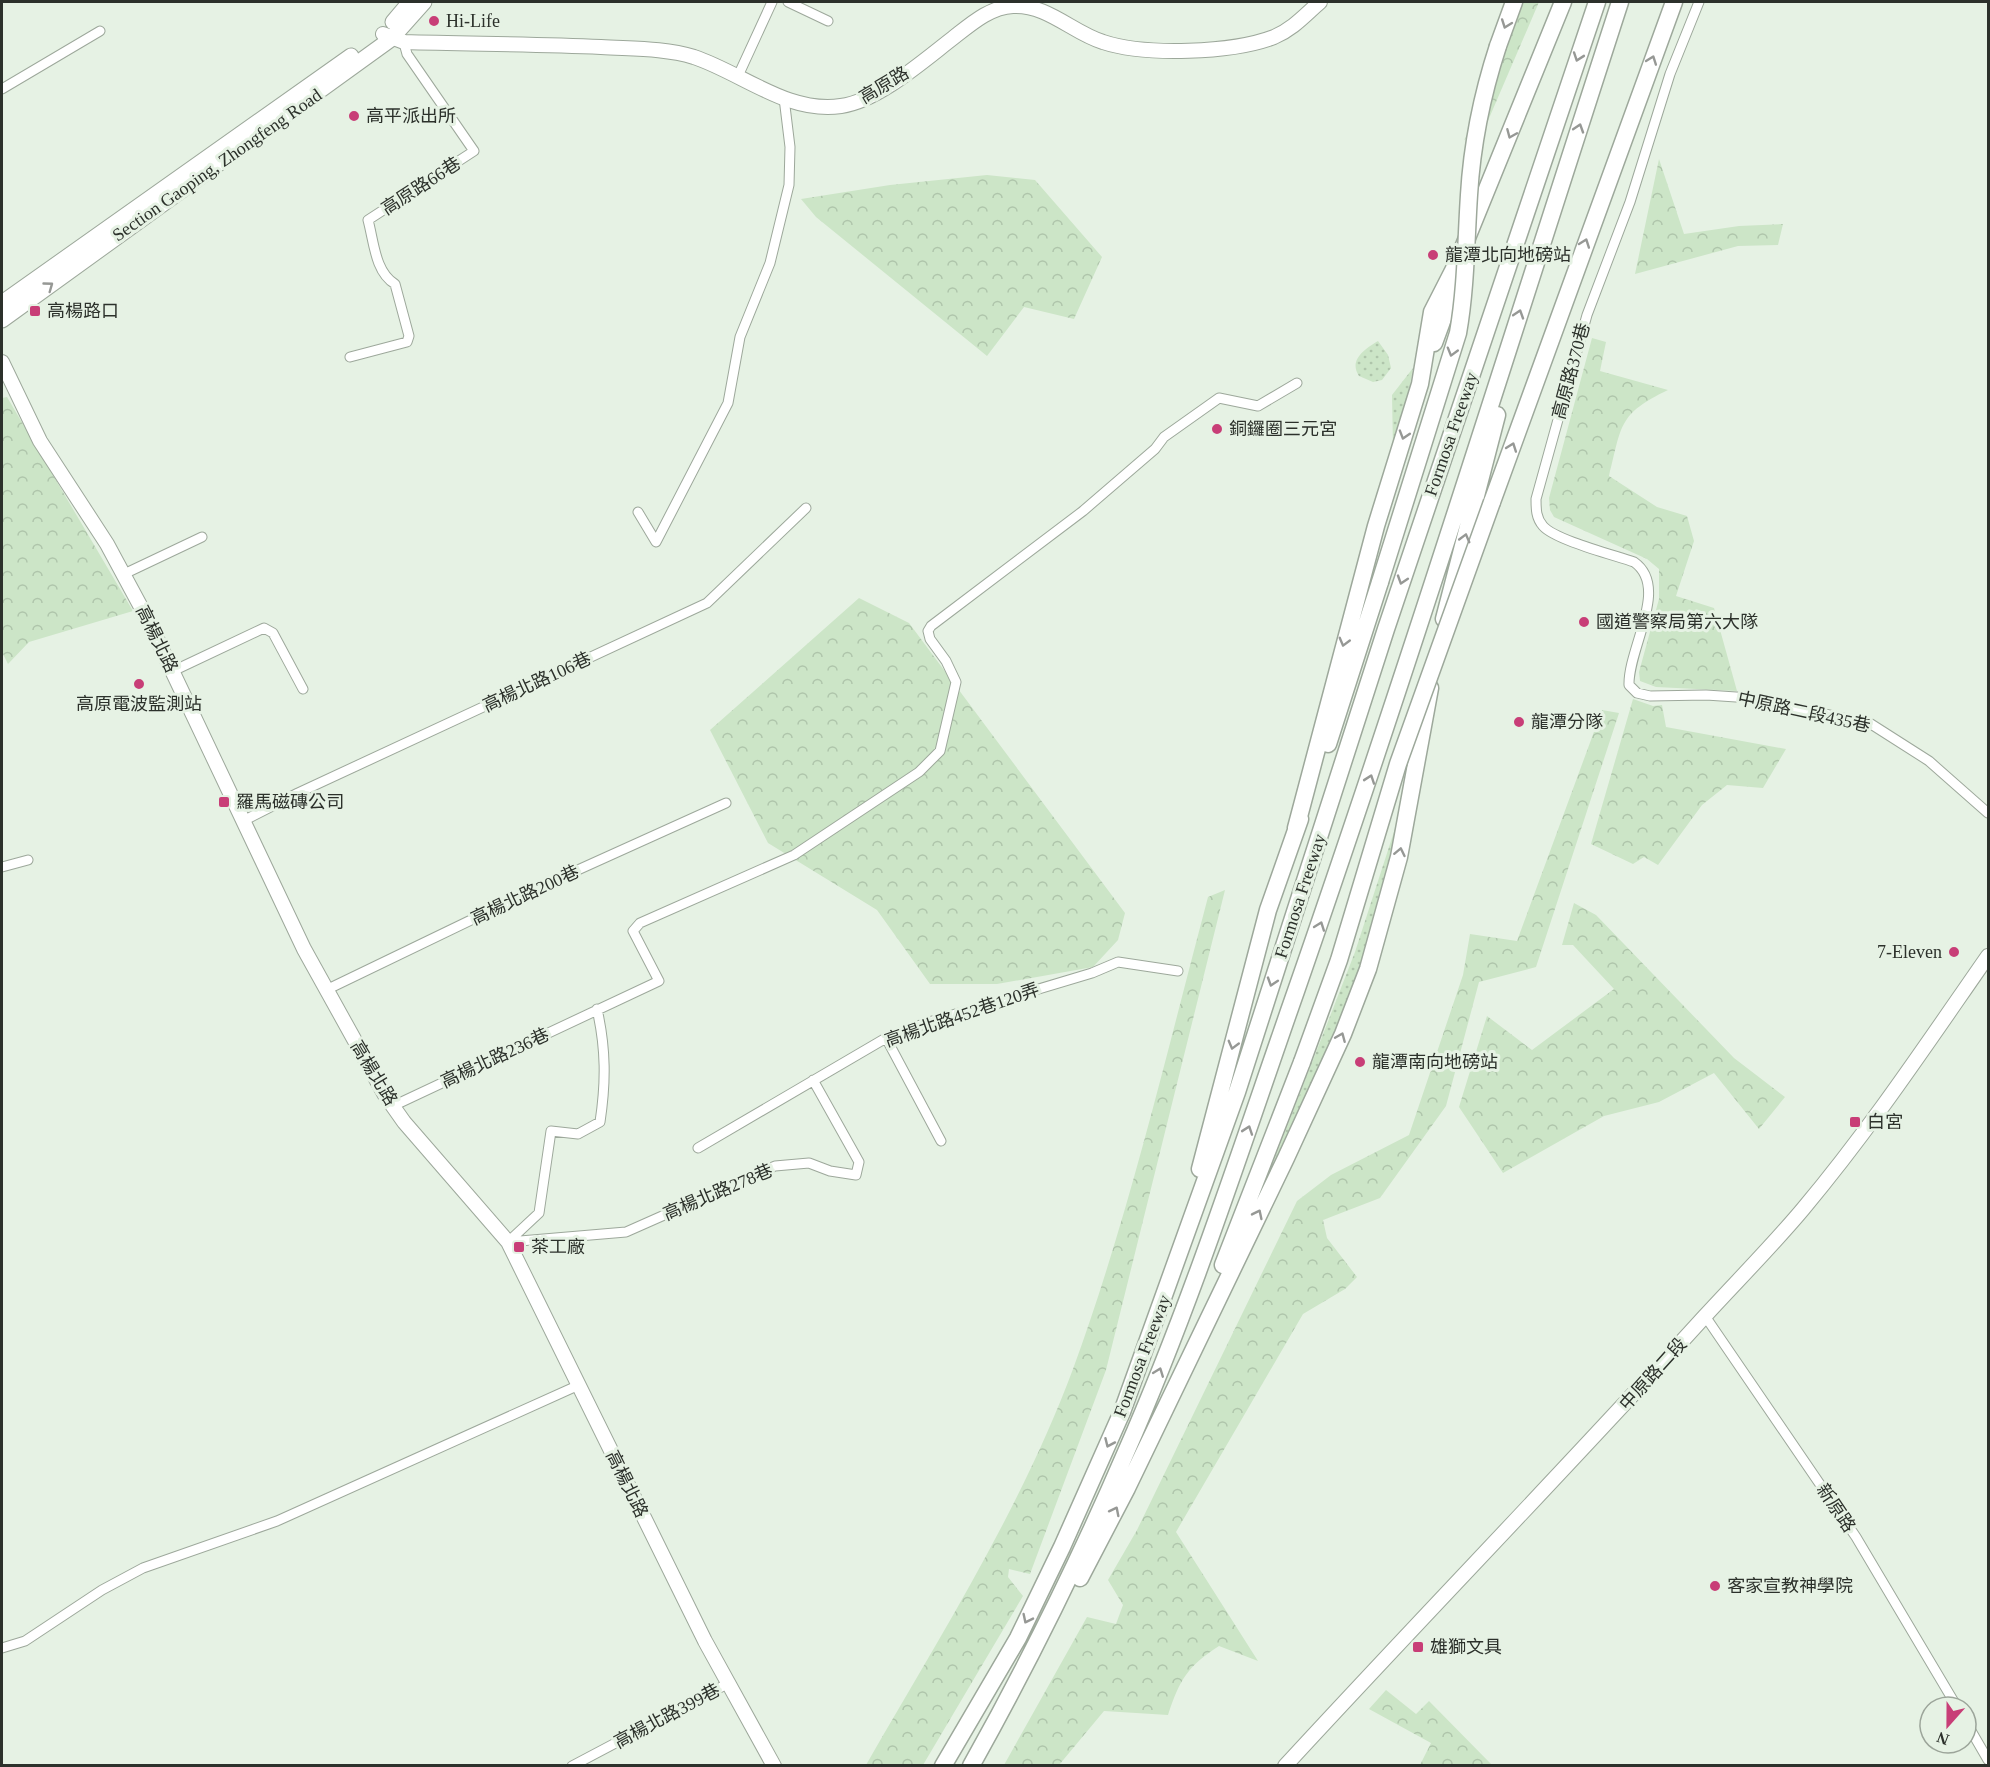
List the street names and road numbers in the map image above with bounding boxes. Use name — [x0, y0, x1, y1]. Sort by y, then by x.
street label: 高原路 — [856, 63, 912, 107]
street label: Section Gaoping, Zhongfeng Road — [108, 85, 326, 245]
street label: 高原路66巷 — [378, 153, 464, 219]
street label: 高原路370巷 — [1549, 321, 1593, 421]
street label: Formosa Freeway — [1420, 370, 1482, 498]
street label: 高楊北路 — [132, 602, 182, 676]
street label: 高楊北路106巷 — [480, 648, 594, 716]
street label: 中原路二段435巷 — [1736, 688, 1872, 736]
street label: Formosa Freeway — [1270, 831, 1330, 961]
street label: 高楊北路200巷 — [468, 861, 582, 929]
street label: 高楊北路452巷120弄 — [882, 979, 1042, 1051]
street label: 高楊北路236巷 — [438, 1024, 552, 1092]
street label: 高楊北路 — [347, 1037, 401, 1109]
street label: 高楊北路278巷 — [660, 1160, 776, 1224]
street label: Formosa Freeway — [1109, 1292, 1175, 1420]
street label: 中原路二段 — [1615, 1334, 1691, 1414]
street label: 高楊北路 — [602, 1447, 652, 1521]
street label: 新原路 — [1813, 1480, 1859, 1536]
street label: 高楊北路399巷 — [611, 1680, 723, 1752]

